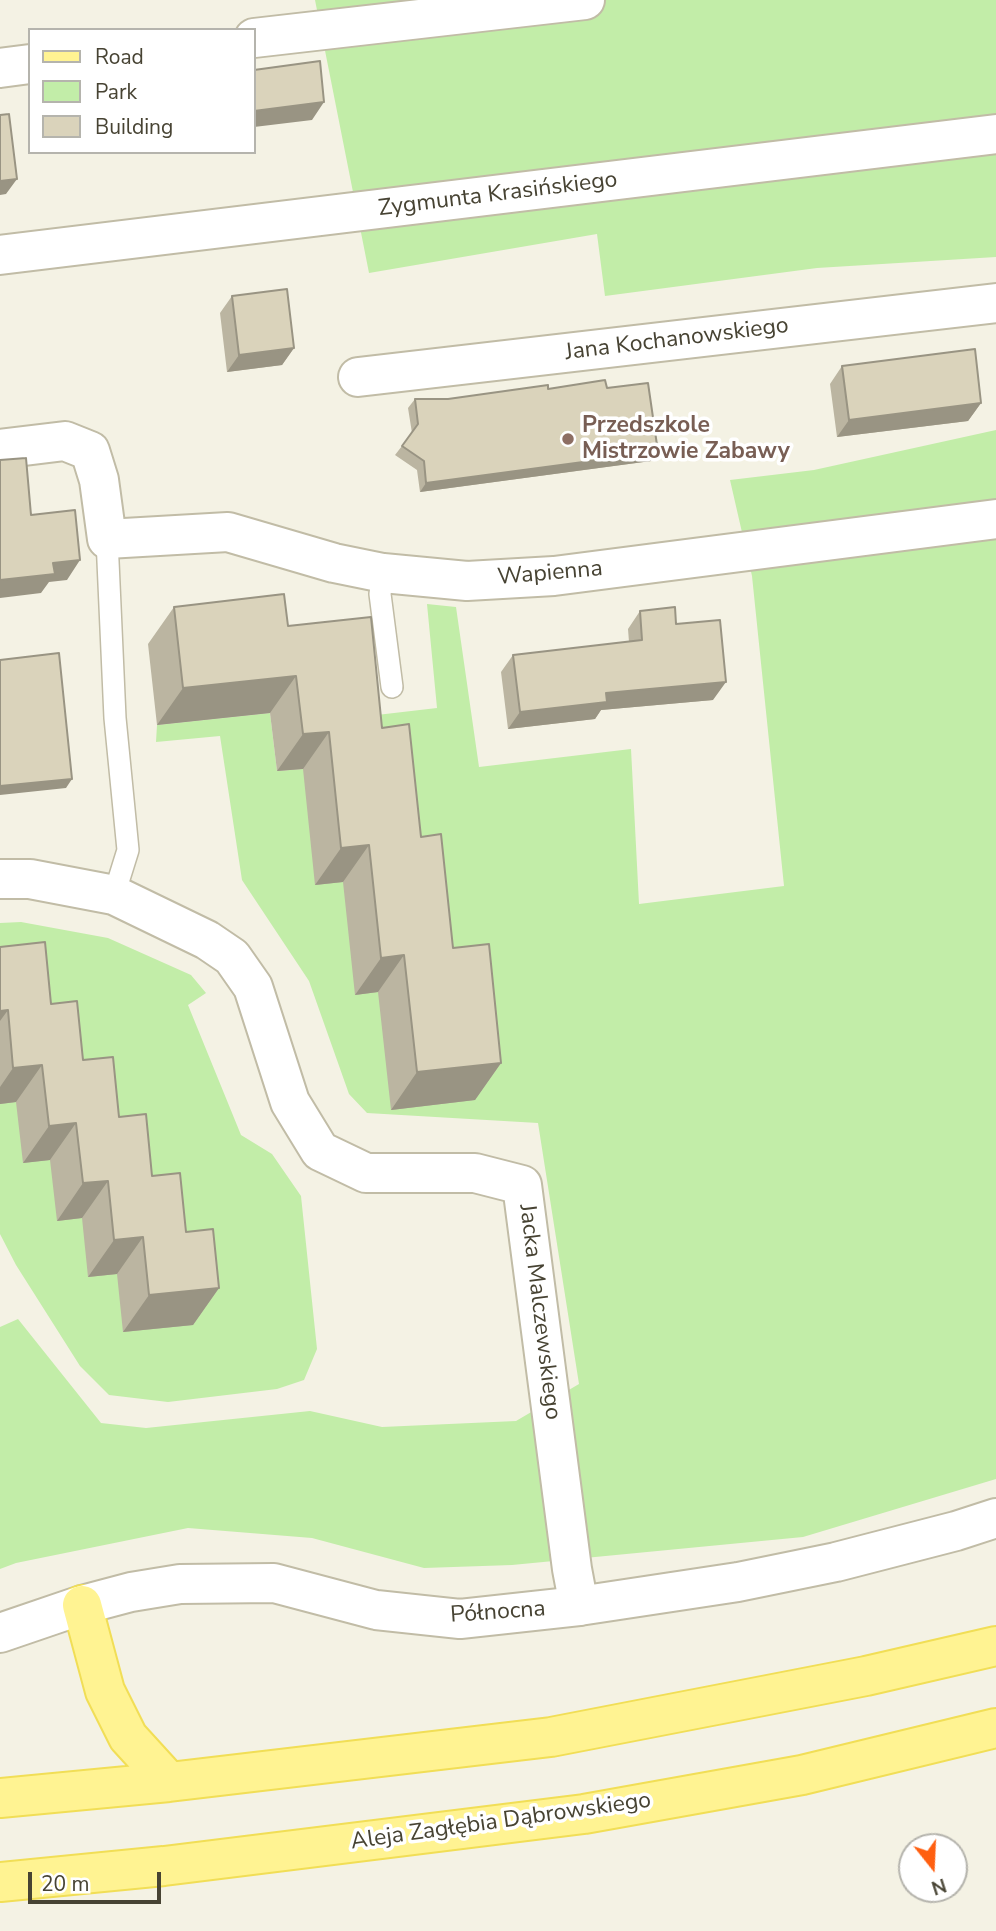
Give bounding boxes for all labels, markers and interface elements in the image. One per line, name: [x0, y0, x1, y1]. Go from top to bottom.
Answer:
legend: [28, 28, 256, 154]
text: Road: [95, 43, 144, 71]
text: Park: [95, 78, 137, 106]
text: Building: [95, 113, 173, 141]
street label: Zygmunta Krasińskiego: [377, 167, 619, 223]
street label: Jana Kochanowskiego: [564, 313, 790, 367]
place label: Przedszkole Mistrzowie Zabawy: [582, 412, 790, 466]
marker: Przedszkole Mistrzowie Zabawy: [560, 431, 576, 447]
street label: Wapienna: [496, 556, 604, 592]
street label: Jacka Malczewskiego: [512, 1203, 566, 1421]
street label: Północna: [449, 1596, 547, 1630]
street label: Aleja Zagłębia Dąbrowskiego: [349, 1787, 653, 1857]
north arrow: [898, 1833, 968, 1903]
scale bar: [32, 1857, 164, 1901]
text: 20 m: [41, 1870, 90, 1898]
text: N: [928, 1872, 950, 1901]

